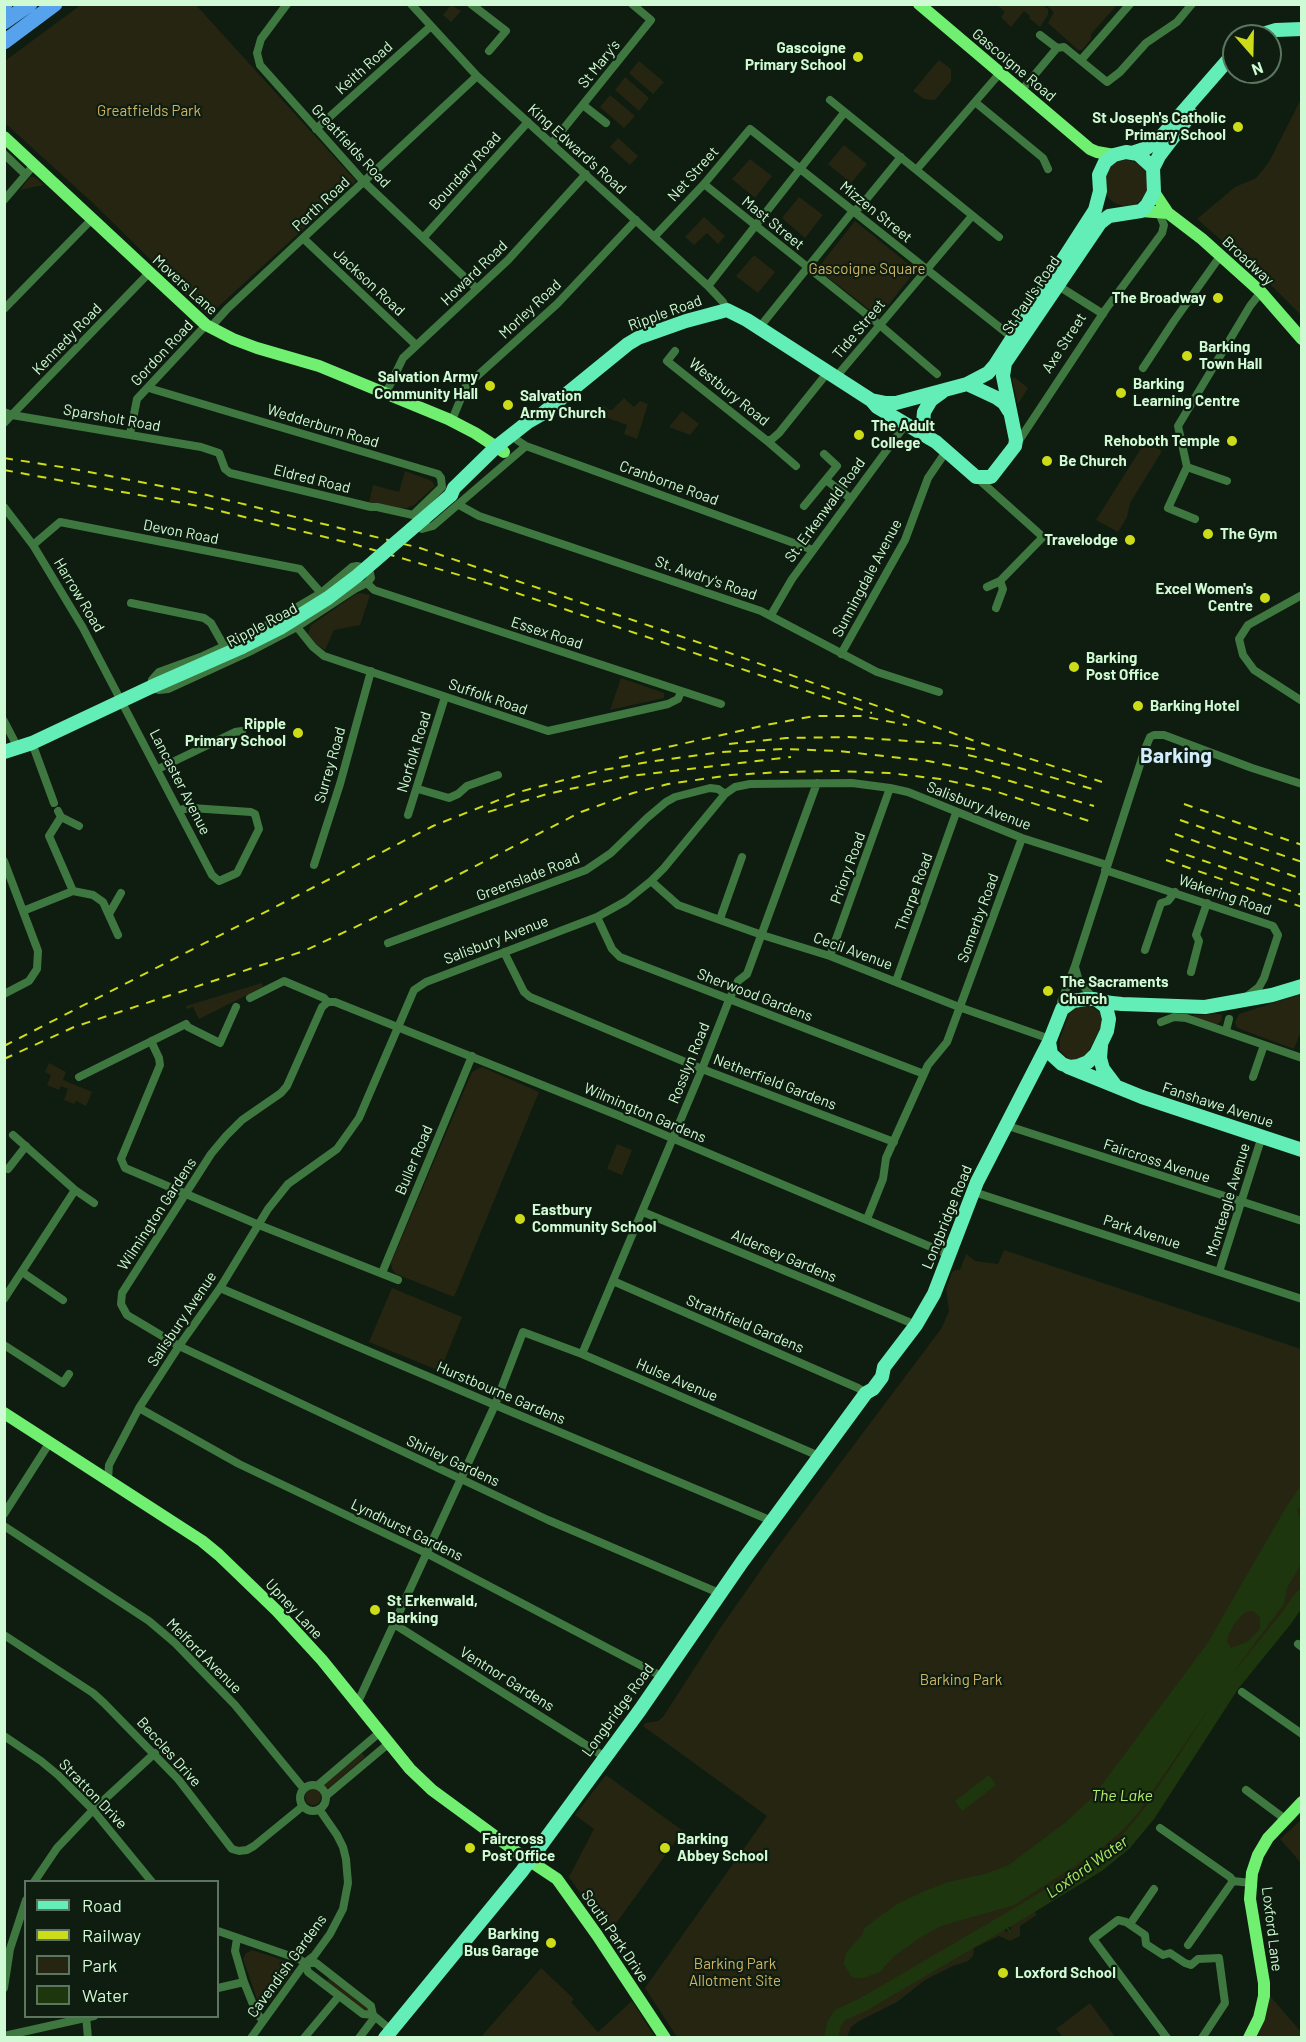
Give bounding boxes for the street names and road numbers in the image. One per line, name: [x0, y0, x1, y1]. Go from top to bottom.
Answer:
street label: Gascoigne Road: [968, 25, 1060, 105]
street label: St Mary's: [574, 36, 624, 92]
street label: Keith Road: [332, 38, 396, 98]
street label: Greatfields Road: [308, 100, 394, 192]
street label: King Edward's Road: [524, 100, 630, 198]
street label: Boundary Road: [425, 128, 505, 214]
street label: Net Street: [664, 143, 722, 205]
street label: Perth Road: [289, 173, 353, 235]
street label: Mizzen Street: [836, 177, 916, 247]
street label: Mast Street: [738, 192, 808, 254]
street label: Broadway: [1218, 233, 1278, 289]
street label: Howard Road: [437, 237, 511, 309]
street label: Jackson Road: [330, 244, 408, 320]
street label: Movers Lane: [149, 251, 221, 319]
street label: St Paul's Road: [998, 253, 1064, 337]
street label: Morley Road: [495, 276, 565, 342]
street label: Ripple Road: [626, 291, 704, 335]
street label: Tide Street: [829, 296, 889, 362]
street label: Kennedy Road: [28, 300, 106, 378]
street label: Axe Street: [1038, 310, 1090, 376]
street label: Gordon Road: [127, 316, 197, 390]
street label: Westbury Road: [685, 354, 773, 430]
street label: Wedderburn Road: [265, 400, 381, 452]
street label: Sparsholt Road: [62, 401, 162, 435]
street label: St. Erkenwald Road: [781, 454, 869, 566]
street label: Cranborne Road: [617, 457, 721, 509]
street label: Eldred Road: [272, 461, 352, 497]
street label: Devon Road: [142, 516, 220, 548]
street label: Sunningdale Avenue: [828, 516, 906, 640]
street label: St. Awdry's Road: [653, 552, 759, 604]
street label: Harrow Road: [50, 555, 108, 635]
street label: Ripple Road: [224, 599, 300, 651]
street label: Essex Road: [509, 613, 585, 653]
street label: Suffolk Road: [446, 675, 530, 719]
street label: Norfolk Road: [393, 709, 435, 795]
street label: Surrey Road: [311, 725, 349, 805]
street label: Lancaster Avenue: [146, 726, 214, 838]
street label: Salisbury Avenue: [924, 778, 1034, 834]
street label: Priory Road: [827, 830, 869, 906]
street label: Greenslade Road: [474, 849, 582, 905]
street label: Thorpe Road: [891, 850, 937, 934]
street label: Somerby Road: [953, 871, 1003, 965]
street label: Wakering Road: [1176, 871, 1274, 919]
street label: Salisbury Avenue: [441, 912, 551, 968]
street label: Cecil Avenue: [811, 928, 895, 974]
street label: Sherwood Gardens: [695, 965, 815, 1025]
street label: Rosslyn Road: [665, 1020, 713, 1106]
street label: Netherfield Gardens: [711, 1050, 839, 1114]
street label: Wilmington Gardens: [581, 1079, 709, 1147]
street label: Fanshawe Avenue: [1160, 1079, 1276, 1131]
street label: Buller Road: [391, 1123, 437, 1197]
street label: Faircross Avenue: [1101, 1135, 1213, 1187]
street label: Monteagle Avenue: [1202, 1141, 1254, 1259]
street label: Wilmington Gardens: [114, 1154, 200, 1274]
street label: Longbridge Road: [918, 1162, 976, 1272]
street label: Park Avenue: [1101, 1211, 1183, 1253]
street label: Aldersey Gardens: [729, 1226, 839, 1286]
street label: Salisbury Avenue: [144, 1268, 220, 1370]
street label: Strathfield Gardens: [683, 1291, 807, 1357]
street label: Hulse Avenue: [633, 1355, 721, 1405]
street label: Hurstbourne Gardens: [434, 1358, 568, 1428]
street label: Shirley Gardens: [403, 1432, 503, 1490]
street label: Lyndhurst Gardens: [348, 1495, 466, 1565]
street label: Upney Lane: [262, 1575, 326, 1643]
street label: Melford Avenue: [163, 1615, 245, 1697]
street label: Ventnor Gardens: [456, 1643, 558, 1715]
street label: Longbridge Road: [578, 1660, 658, 1760]
street label: Beccles Drive: [133, 1713, 205, 1791]
street label: Stratton Drive: [55, 1755, 131, 1833]
street label: South Park Drive: [578, 1886, 652, 1986]
street label: Loxford Lane: [1258, 1886, 1286, 1972]
street label: Cavendish Gardens: [243, 1911, 331, 2021]

